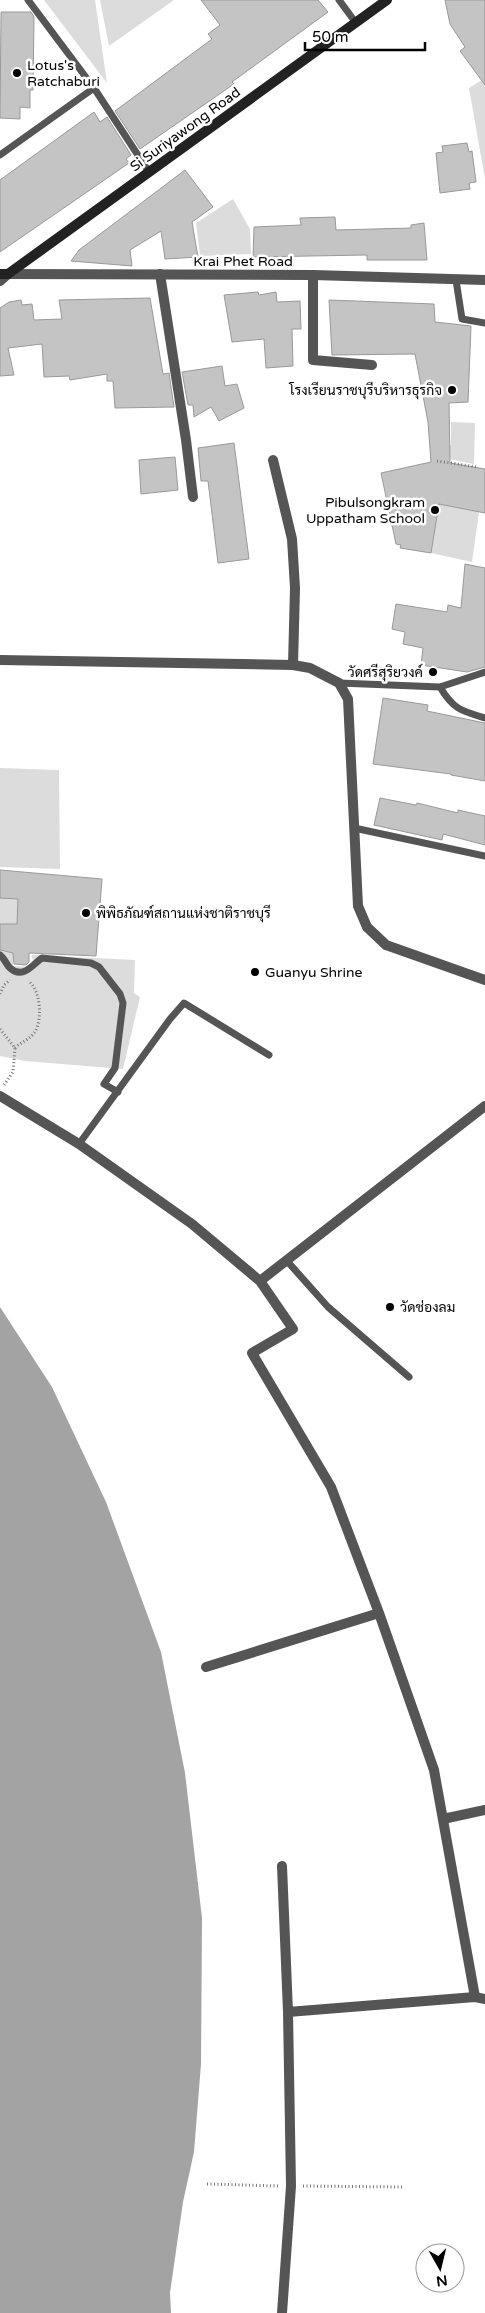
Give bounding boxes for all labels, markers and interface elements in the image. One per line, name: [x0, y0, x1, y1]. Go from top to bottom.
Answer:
scale bar: [305, 20, 425, 52]
text: 50 m: [312, 28, 349, 46]
place label: Lotus's Ratchaburi: [27, 57, 100, 90]
marker: Lotus's Ratchaburi: [11, 67, 23, 79]
street label: Si Suriyawong Road: [127, 84, 244, 175]
street label: Krai Phet Road: [193, 253, 293, 270]
place label: โรงเรียนราชบุรีบริหารธุรกิจ: [288, 381, 442, 400]
marker: โรงเรียนราชบุรีบริหารธุรกิจ: [446, 384, 458, 396]
place label: Pibulsongkram Uppatham School: [306, 494, 425, 527]
marker: Pibulsongkram Uppatham School: [429, 504, 441, 516]
place label: วัดศรีสุริยวงค์: [347, 663, 423, 682]
marker: วัดศรีสุริยวงค์: [427, 666, 439, 678]
place label: พิพิธภัณฑ์สถานแห่งชาติราชบุรี: [96, 904, 271, 923]
marker: พิพิธภัณฑ์สถานแห่งชาติราชบุรี: [80, 907, 92, 919]
place label: Guanyu Shrine: [265, 964, 362, 981]
marker: Guanyu Shrine: [249, 966, 261, 978]
place label: วัดช่องลม: [400, 1299, 455, 1316]
marker: วัดช่องลม: [384, 1301, 396, 1313]
north arrow: [415, 2243, 465, 2293]
text: N: [435, 2271, 448, 2290]

